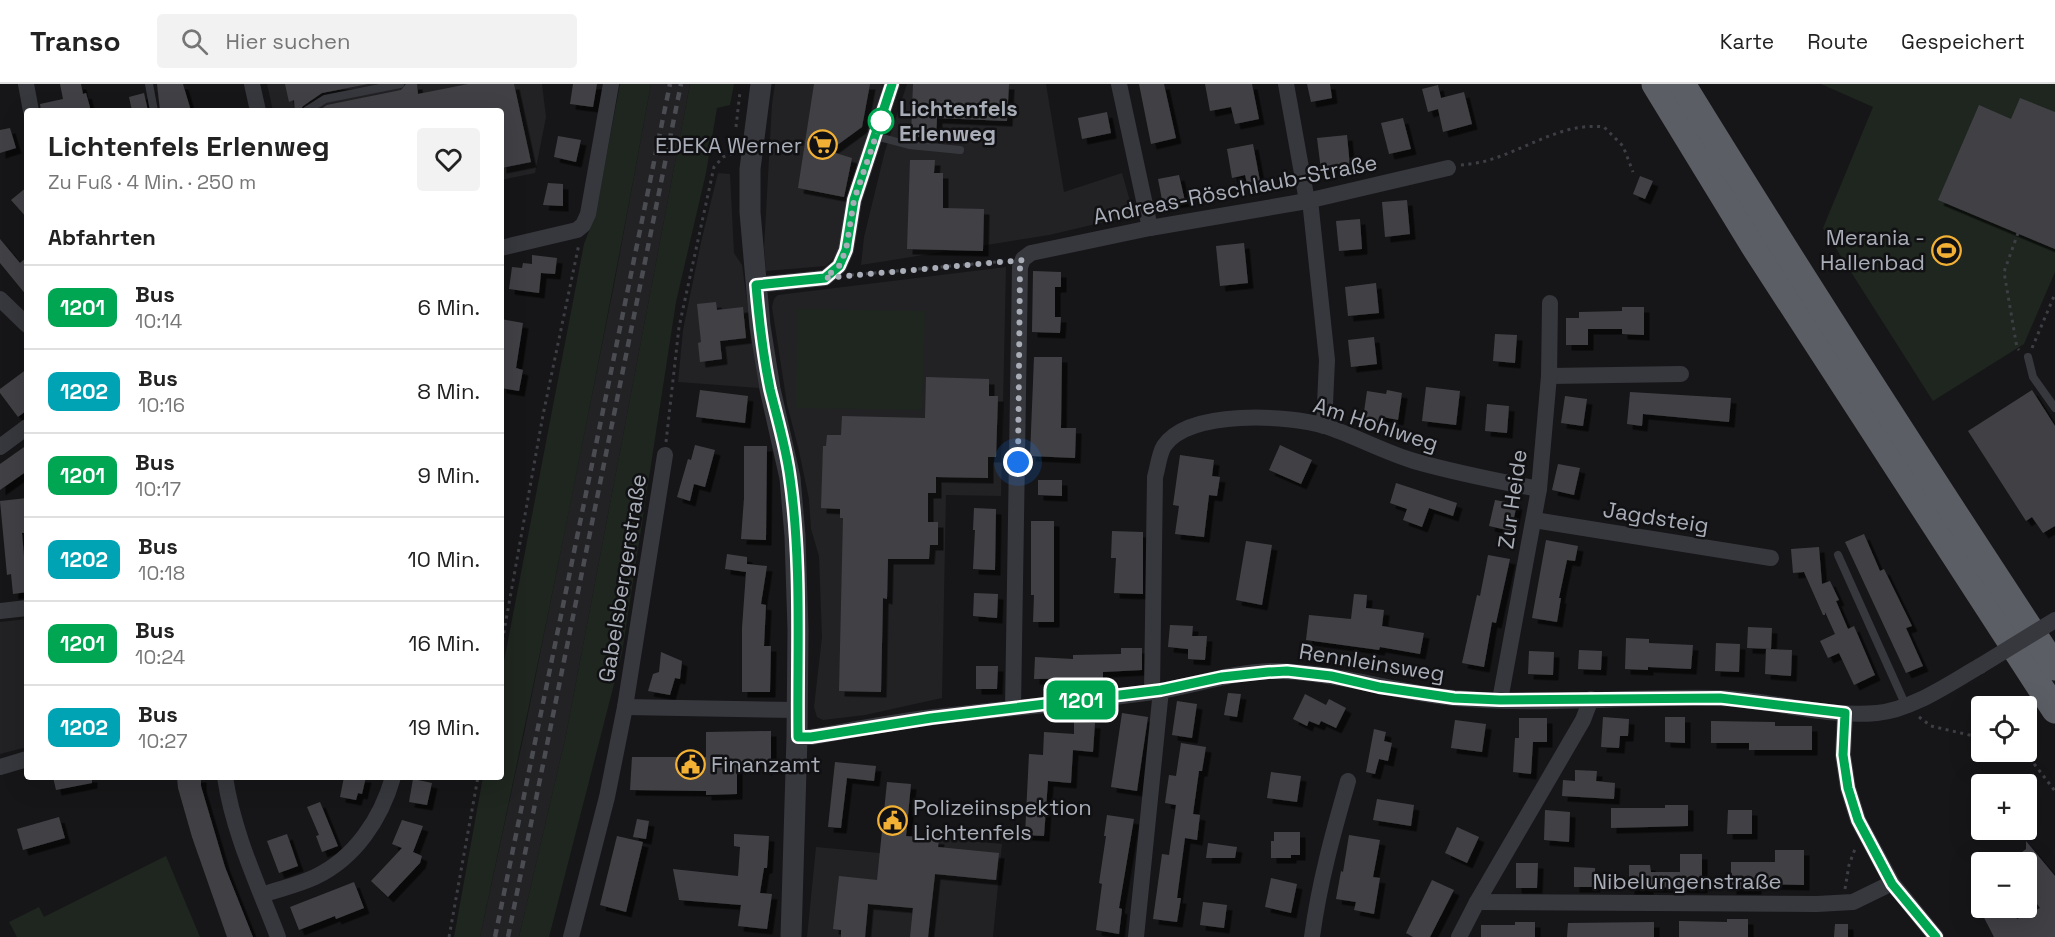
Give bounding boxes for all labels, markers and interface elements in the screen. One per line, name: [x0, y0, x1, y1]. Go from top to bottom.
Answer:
search box: [157, 14, 577, 68]
text: Transo: [30, 23, 121, 59]
icon: search: [178, 25, 211, 58]
text: Hier suchen: [226, 27, 351, 55]
text: Karte: [1720, 28, 1774, 55]
text: Route: [1807, 28, 1868, 55]
text: Gespeichert: [1901, 28, 2025, 55]
place label: Lichtenfels Erlenweg: [899, 94, 1018, 147]
marker: Lichtenfels Erlenweg: [868, 108, 894, 134]
text: Lichtenfels Erlenweg: [48, 128, 330, 164]
button: heart: [417, 128, 480, 191]
supermarket icon: EDEKA Werner: [807, 129, 839, 161]
place label: EDEKA Werner: [655, 131, 802, 159]
street label: Andreas-Röschlaub-Straße: [1091, 148, 1379, 230]
text: Zu Fuß · 4 Min. · 250 m: [48, 169, 256, 195]
text: Abfahrten: [48, 223, 156, 251]
place label: Merania - Hallenbad: [1820, 223, 1925, 276]
sports icon: Merania - Hallenbad: [1930, 234, 1962, 266]
text: Bus: [135, 280, 175, 308]
text: 6 Min.: [417, 293, 480, 321]
text: 1201: [60, 294, 105, 321]
text: 10:14: [135, 308, 182, 334]
text: Bus: [138, 364, 178, 392]
text: 8 Min.: [417, 377, 480, 405]
text: 1202: [60, 378, 108, 405]
street label: Am Hohlweg: [1310, 391, 1442, 457]
text: 10:16: [138, 392, 185, 418]
your location: [1003, 447, 1033, 477]
text: Bus: [135, 448, 175, 476]
street label: Zur Heide: [1491, 448, 1533, 550]
text: 9 Min.: [417, 461, 480, 489]
text: 1201: [60, 462, 105, 489]
street label: Gabelsbergerstraße: [592, 472, 652, 684]
text: 10:17: [135, 476, 181, 502]
street label: Jagdsteig: [1601, 495, 1711, 539]
text: Bus: [138, 532, 178, 560]
text: 10 Min.: [408, 545, 480, 573]
text: 1202: [60, 546, 108, 573]
text: 10:18: [138, 560, 185, 586]
text: Bus: [135, 616, 175, 644]
text: 16 Min.: [408, 629, 480, 657]
text: 1201: [60, 630, 105, 657]
street label: Rennleinsweg: [1297, 637, 1447, 687]
text: 10:24: [135, 644, 185, 670]
line badge: 1201: [1039, 680, 1123, 720]
text: 1201: [1058, 687, 1104, 714]
map controls: [1971, 696, 2037, 918]
button: locate: [1971, 696, 2037, 762]
text: Bus: [138, 700, 178, 728]
text: 19 Min.: [408, 713, 480, 741]
text: 1202: [60, 714, 108, 741]
text: 10:27: [138, 728, 188, 754]
public building icon: Finanzamt: [674, 748, 706, 780]
place label: Finanzamt: [711, 750, 821, 778]
button: +: [1971, 774, 2037, 840]
place label: Polizeiinspektion Lichtenfels: [913, 793, 1092, 846]
public building icon: Polizeiinspektion Lichtenfels: [876, 804, 908, 836]
button: −: [1971, 852, 2037, 918]
street label: Nibelungenstraße: [1592, 867, 1782, 895]

